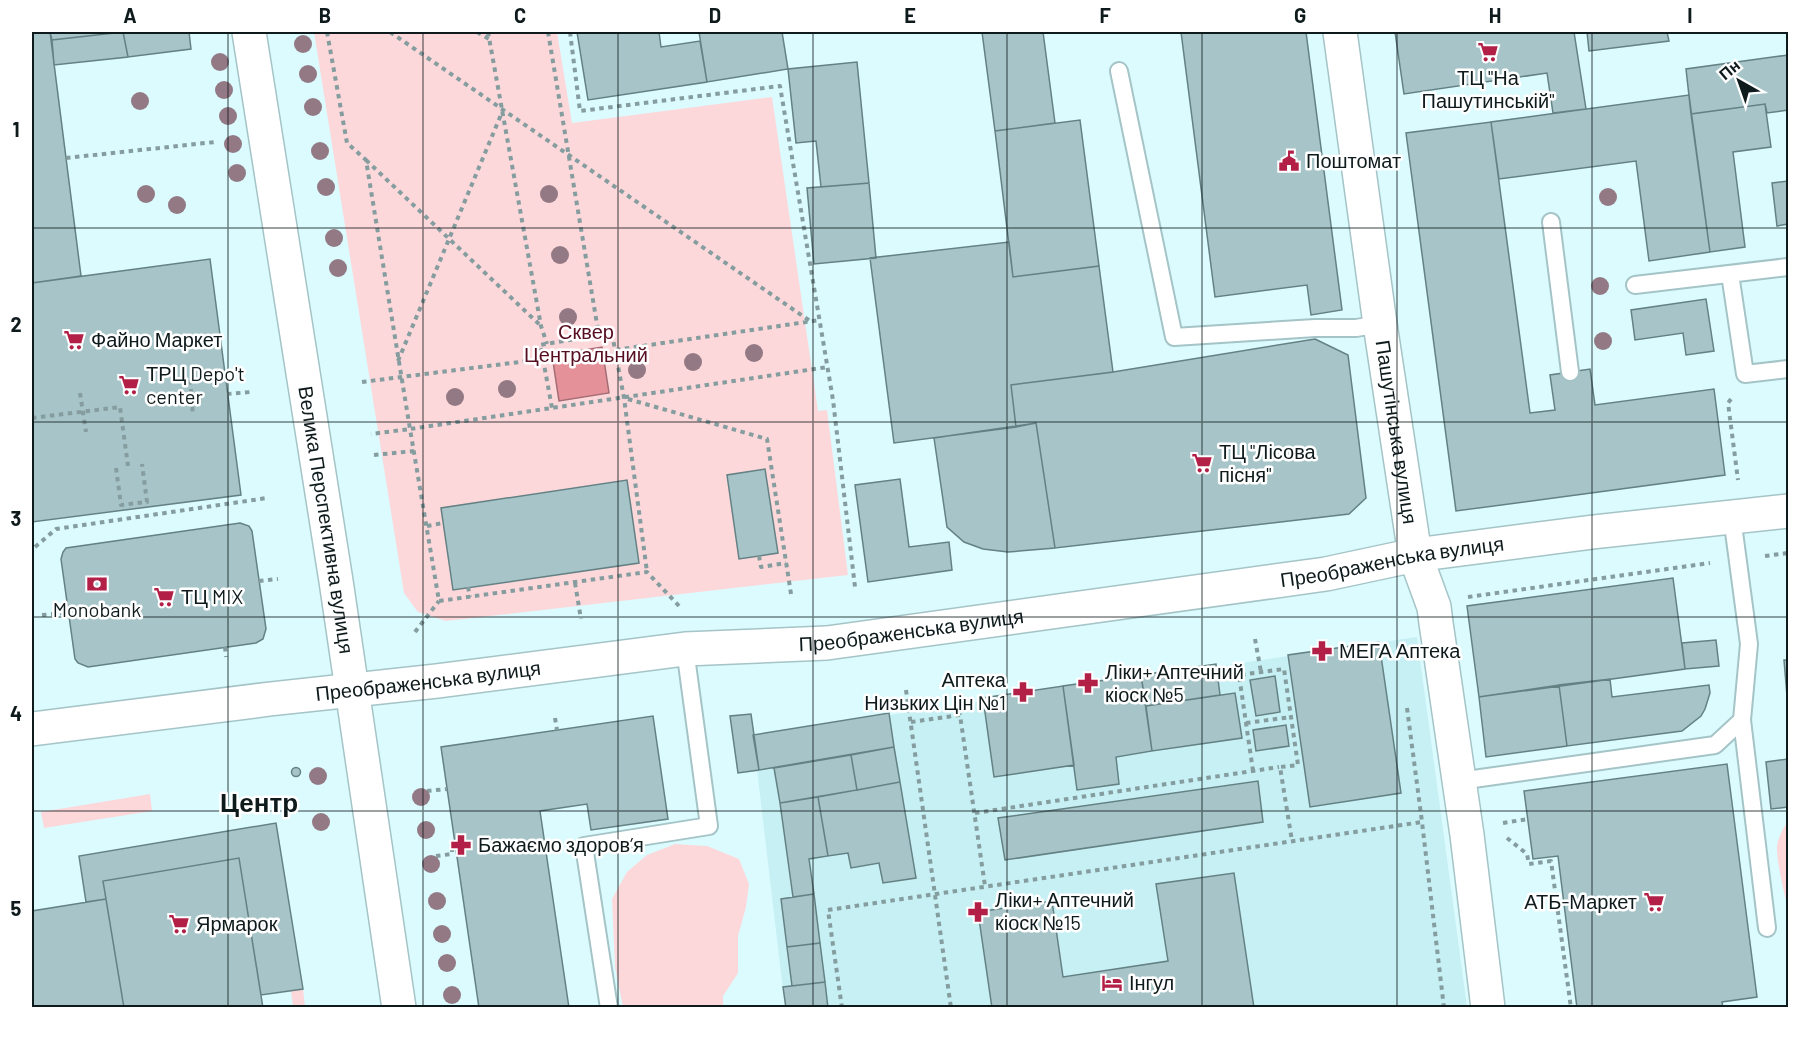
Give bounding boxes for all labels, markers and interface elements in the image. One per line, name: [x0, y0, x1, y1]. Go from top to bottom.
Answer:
text: A: [123, 3, 137, 27]
text: B: [319, 3, 331, 27]
text: C: [514, 3, 526, 27]
text: D: [709, 3, 721, 27]
text: E: [904, 3, 916, 27]
text: F: [1099, 3, 1111, 27]
text: G: [1294, 3, 1306, 27]
text: H: [1489, 3, 1501, 27]
text: I: [1687, 3, 1693, 27]
supermarket icon: ТЦ "На Пашутинській": [1476, 40, 1500, 64]
north arrow: [1709, 51, 1769, 111]
text: Пн: [1715, 55, 1743, 83]
place label: ТЦ "На Пашутинській": [1422, 65, 1554, 112]
text: 1: [12, 117, 20, 141]
place label: Поштомат: [1306, 148, 1401, 172]
public building icon: Поштомат: [1277, 149, 1301, 173]
text: 2: [10, 312, 22, 336]
park label: Сквер Центральний: [524, 319, 648, 366]
place label: Файно Маркет: [91, 327, 222, 351]
supermarket icon: Файно Маркет: [62, 328, 86, 352]
street label: Пашутінська вулиця: [1372, 338, 1423, 526]
place label: ТРЦ Depo't center: [146, 361, 245, 408]
supermarket icon: ТРЦ Depo't center: [117, 373, 141, 397]
street label: Велика Перспективна вулиця: [294, 384, 360, 655]
place label: ТЦ "Лісова пісня": [1219, 439, 1317, 486]
supermarket icon: ТЦ "Лісова пісня": [1190, 451, 1214, 475]
text: 3: [11, 506, 21, 530]
street label: Преображенська вулиця: [1279, 531, 1505, 591]
bank icon: Monobank: [85, 572, 109, 596]
place label: ТЦ MIX: [181, 584, 243, 608]
supermarket icon: ТЦ MIX: [152, 585, 176, 609]
place label: Monobank: [53, 597, 141, 621]
street label: Преображенська вулиця: [798, 603, 1025, 655]
place label: МЕГА Аптека: [1339, 638, 1461, 662]
pharmacy icon: МЕГА Аптека: [1310, 639, 1334, 663]
street label: Преображенська вулиця: [314, 655, 542, 705]
place label: Ліки+ Аптечний кіоск №5: [1105, 659, 1244, 706]
place label: Аптека Низьких Цін №1: [864, 667, 1007, 714]
pharmacy icon: Ліки+ Аптечний кіоск №5: [1076, 671, 1100, 695]
pharmacy icon: Аптека Низьких Цін №1: [1011, 680, 1035, 704]
text: 4: [10, 701, 22, 725]
district label: Центр: [220, 786, 298, 817]
place label: Бажаємо здоровʼя: [478, 832, 644, 856]
pharmacy icon: Бажаємо здоровʼя: [449, 833, 473, 857]
place label: Ліки+ Аптечний кіоск №15: [995, 887, 1134, 934]
place label: АТБ-Маркет: [1524, 889, 1637, 913]
supermarket icon: АТБ-Маркет: [1642, 890, 1666, 914]
text: 5: [11, 896, 22, 920]
pharmacy icon: Ліки+ Аптечний кіоск №15: [966, 900, 990, 924]
place label: Ярмарок: [196, 911, 278, 935]
supermarket icon: Ярмарок: [167, 912, 191, 936]
place label: Інгул: [1129, 970, 1174, 994]
hotel icon: Інгул: [1100, 971, 1124, 995]

